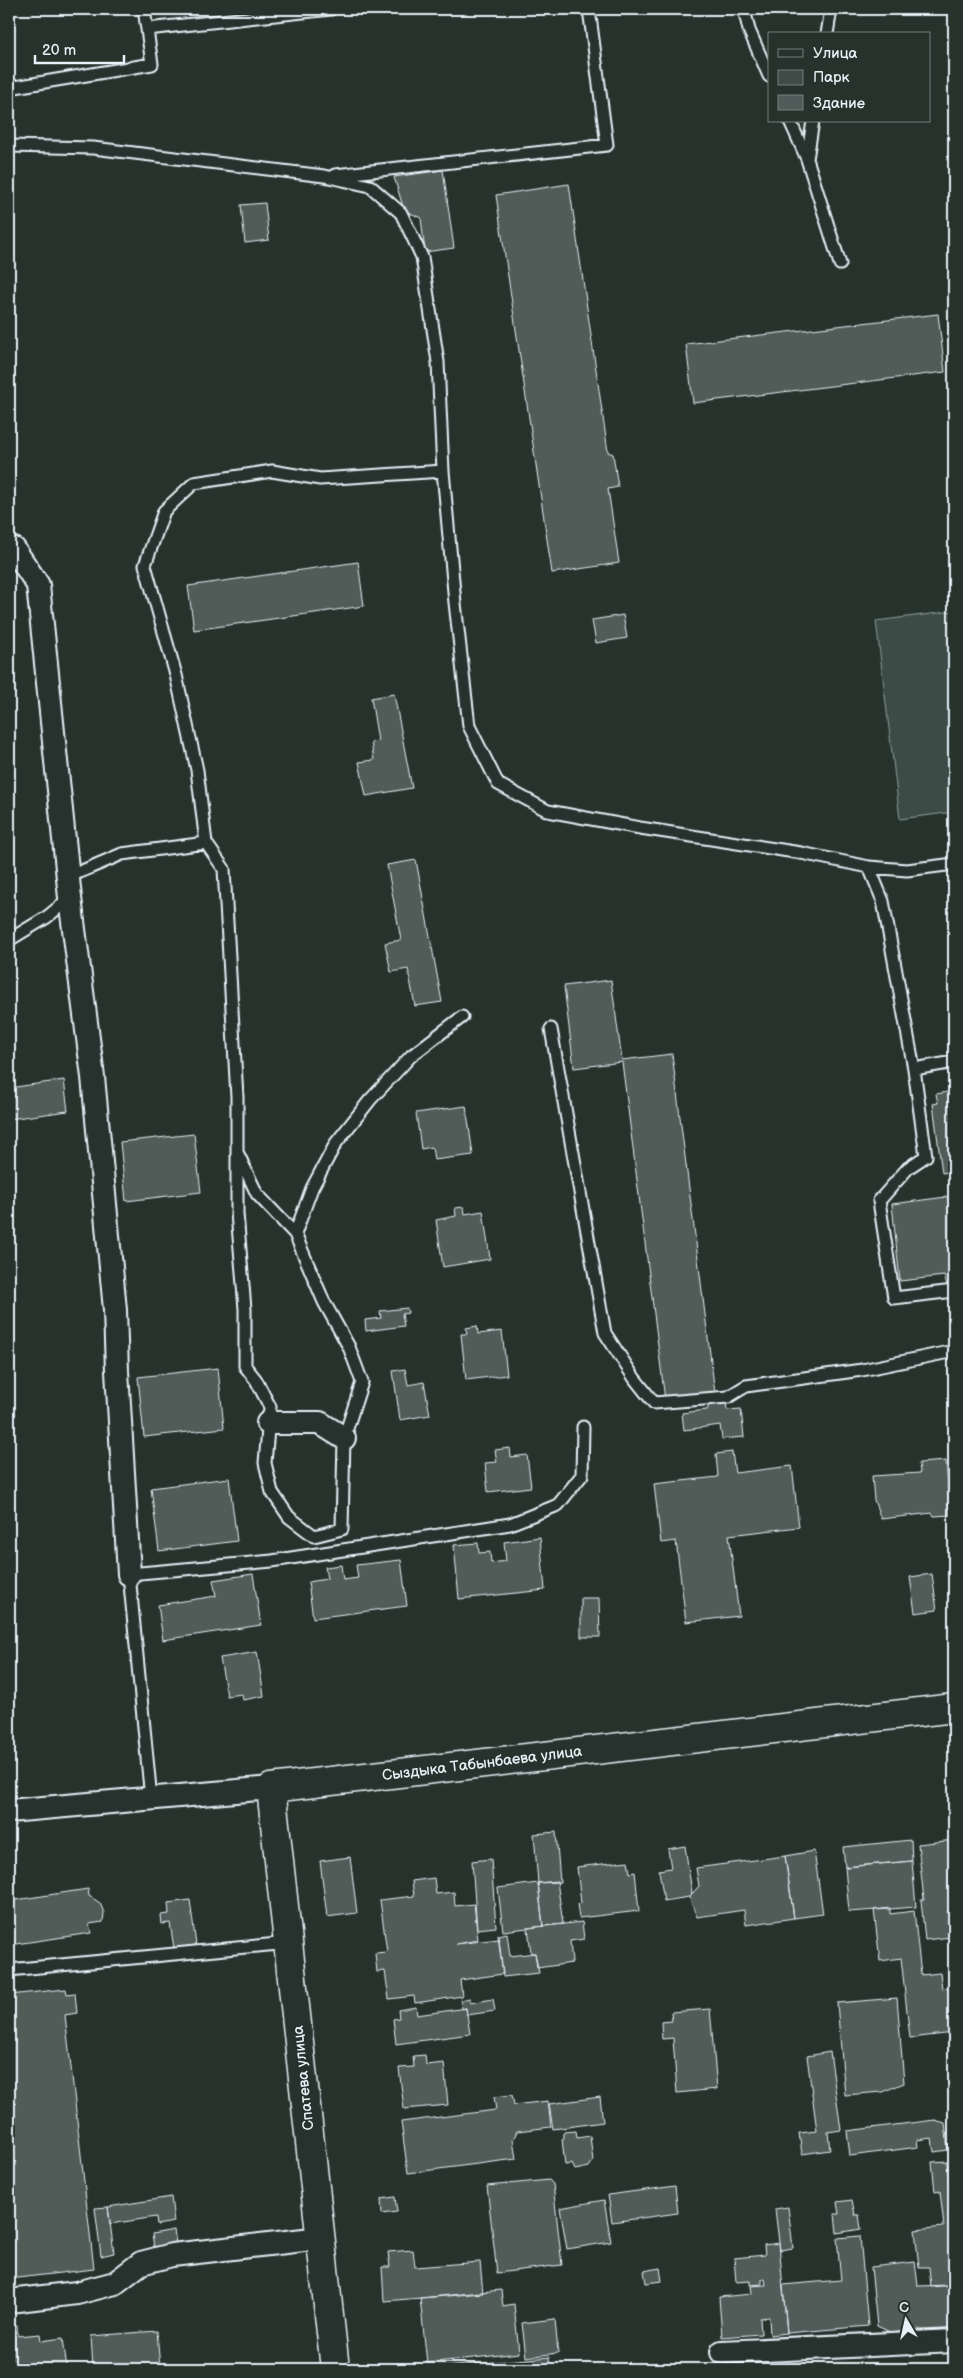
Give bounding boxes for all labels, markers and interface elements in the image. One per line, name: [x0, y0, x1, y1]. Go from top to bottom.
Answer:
scale bar: [35, 32, 124, 64]
legend: [768, 32, 930, 122]
text: 20 m: [42, 41, 76, 60]
text: Улица: [813, 44, 858, 63]
text: Парк: [813, 68, 850, 87]
text: Здание: [813, 94, 865, 113]
street label: Сыздыка Табынбаева улица: [381, 1742, 583, 1785]
street label: Спатева улица: [289, 2024, 318, 2131]
north arrow: [880, 2296, 930, 2346]
text: С: [898, 2298, 910, 2317]

